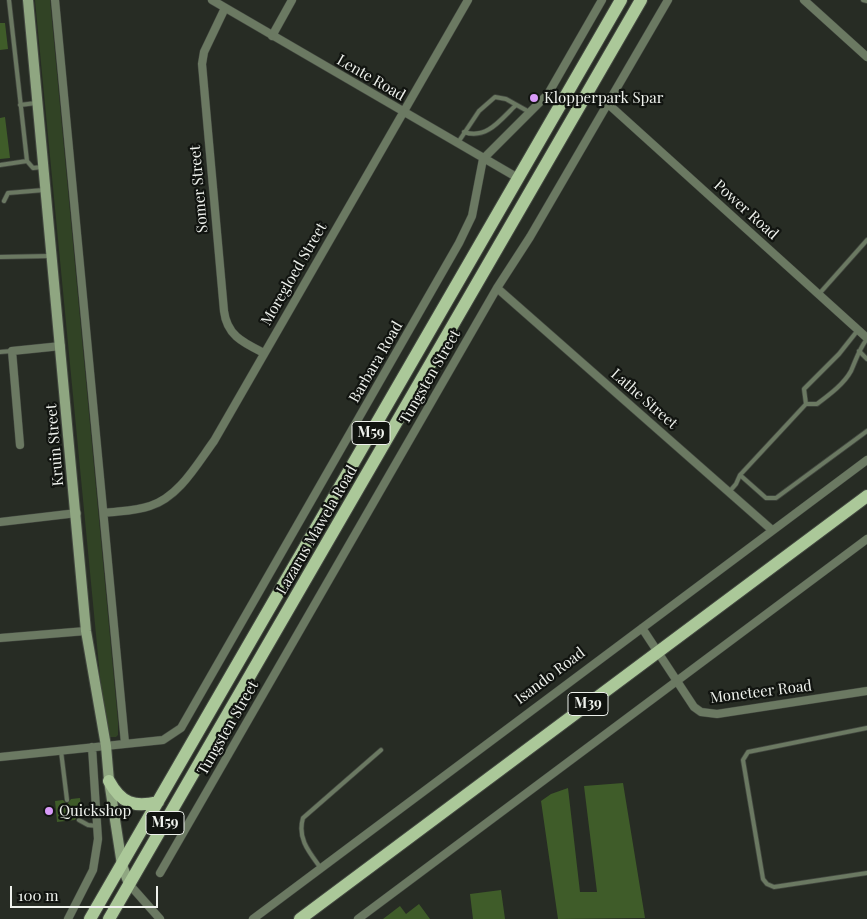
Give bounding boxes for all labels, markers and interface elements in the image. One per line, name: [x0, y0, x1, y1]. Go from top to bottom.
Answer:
street label: Lente Road: [334, 51, 408, 105]
place label: Klopperpark Spar: [544, 89, 663, 107]
marker: Klopperpark Spar: [528, 92, 540, 104]
street label: Somer Street: [186, 144, 212, 234]
street label: Power Road: [710, 176, 782, 244]
street label: Moregloed Street: [257, 219, 331, 329]
street label: Barbara Road: [345, 318, 407, 406]
street label: Tungsten Street: [396, 327, 464, 427]
street label: Lathe Street: [607, 365, 681, 433]
street label: Kruin Street: [42, 403, 68, 487]
road number: M59: [352, 422, 390, 444]
street label: Lazarus Mawela Road: [273, 462, 361, 598]
street label: Isando Road: [511, 644, 589, 708]
street label: Moneteer Road: [709, 677, 813, 707]
street label: Tungsten Street: [194, 678, 262, 778]
road number: M39: [568, 692, 608, 716]
place label: Quickshop: [59, 802, 131, 820]
marker: Quickshop: [43, 805, 55, 817]
road number: M59: [146, 811, 184, 834]
scale bar: [12, 876, 160, 908]
text: 100 m: [18, 885, 59, 905]

